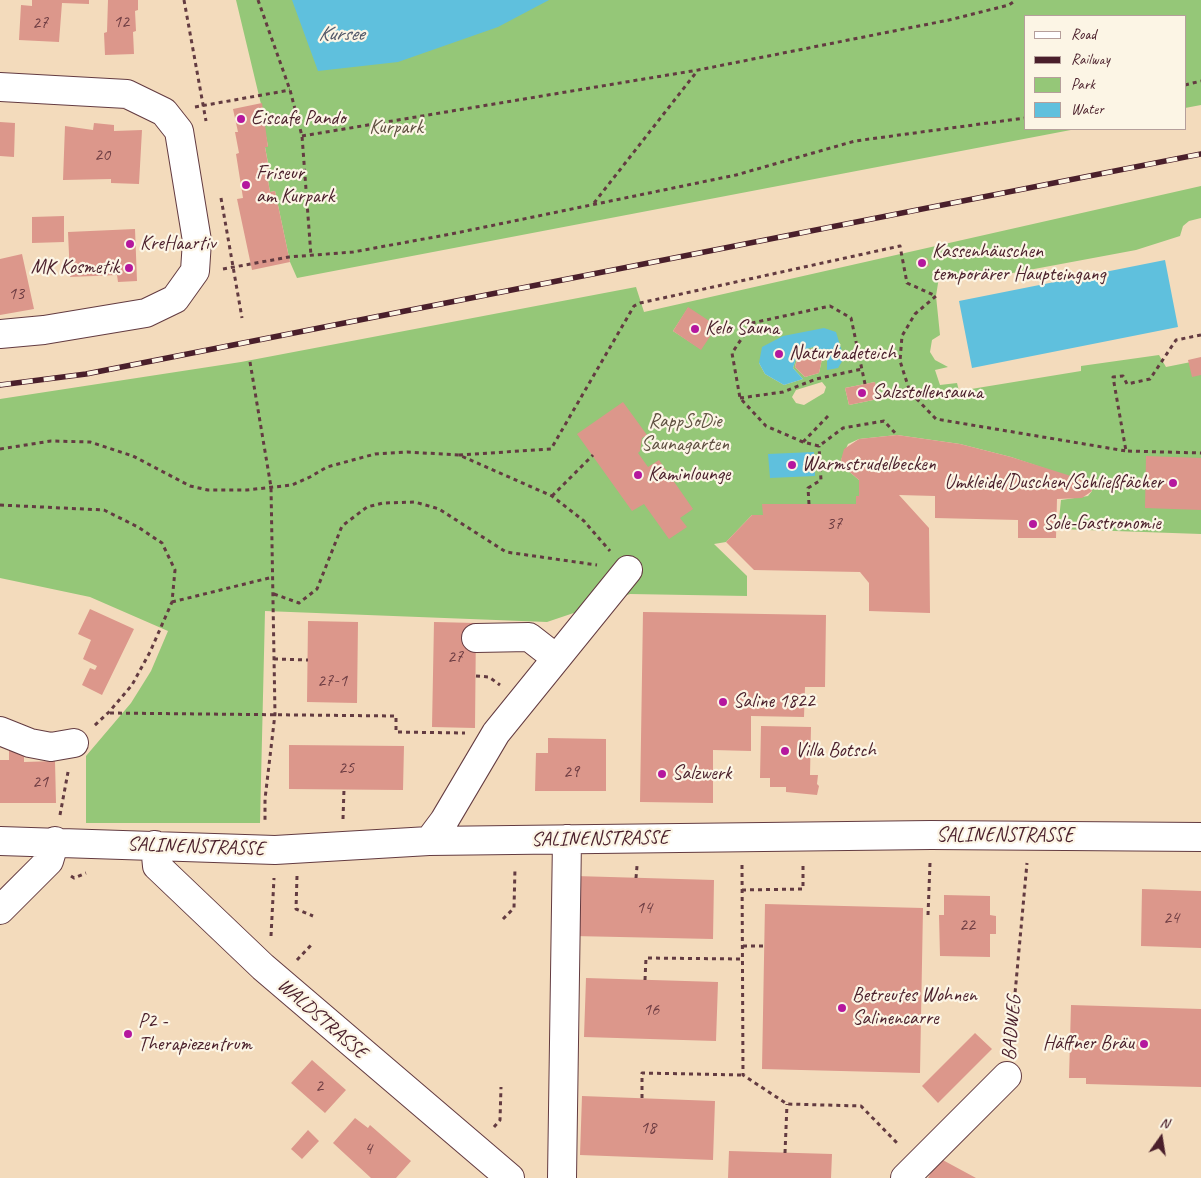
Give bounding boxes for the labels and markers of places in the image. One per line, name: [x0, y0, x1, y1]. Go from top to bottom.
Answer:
place label: Eiscafe Pando: [251, 107, 345, 131]
marker: Eiscafe Pando: [235, 113, 247, 125]
place label: Friseur am Kurpark: [256, 162, 334, 209]
marker: Friseur am Kurpark: [240, 179, 252, 191]
place label: KreHaartiv: [140, 232, 216, 256]
marker: KreHaartiv: [124, 238, 136, 250]
place label: Kassenhäuschen temporärer Haupteingang: [932, 240, 1106, 287]
place label: MK Kosmetik: [31, 256, 119, 280]
marker: Kassenhäuschen temporärer Haupteingang: [916, 257, 928, 269]
marker: MK Kosmetik: [123, 262, 135, 274]
place label: Kelo Sauna: [705, 317, 779, 341]
marker: Kelo Sauna: [689, 323, 701, 335]
place label: Naturbadeteich: [789, 342, 896, 366]
marker: Naturbadeteich: [773, 348, 785, 360]
place label: Salzstollensauna: [872, 381, 983, 405]
marker: Salzstollensauna: [856, 387, 868, 399]
place label: Warmstrudelbecken: [802, 453, 936, 477]
marker: Warmstrudelbecken: [786, 459, 798, 471]
place label: Kaminlounge: [648, 463, 730, 487]
marker: Kaminlounge: [632, 469, 644, 481]
place label: Umkleide/Duschen/Schließfächer: [944, 471, 1163, 495]
marker: Umkleide/Duschen/Schließfächer: [1167, 477, 1179, 489]
place label: Sole-Gastronomie: [1043, 512, 1161, 536]
marker: Sole-Gastronomie: [1027, 518, 1039, 530]
place label: Saline 1822: [733, 690, 815, 714]
marker: Saline 1822: [717, 696, 729, 708]
place label: Villa Botsch: [795, 739, 876, 763]
marker: Villa Botsch: [779, 745, 791, 757]
place label: Salzwerk: [672, 762, 731, 786]
marker: Salzwerk: [656, 768, 668, 780]
place label: Betreutes Wohnen Salinencarre: [852, 984, 977, 1031]
marker: Betreutes Wohnen Salinencarre: [836, 1002, 848, 1014]
place label: P2 - Therapiezentrum: [138, 1010, 252, 1057]
marker: P2 - Therapiezentrum: [122, 1028, 134, 1040]
place label: Häffner Bräu: [1043, 1032, 1134, 1056]
marker: Häffner Bräu: [1138, 1038, 1150, 1050]

